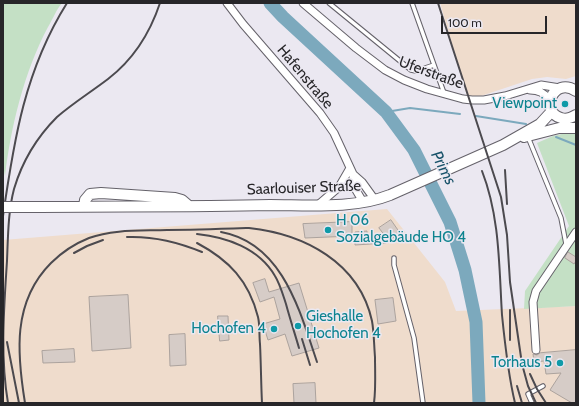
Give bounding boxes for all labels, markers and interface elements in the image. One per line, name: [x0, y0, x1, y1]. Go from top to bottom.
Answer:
scale bar: [443, 8, 549, 34]
text: 100 m: [448, 15, 482, 30]
street label: Hafenstraße: [273, 41, 337, 113]
street label: Uferstraße: [396, 53, 466, 93]
place label: Viewpoint: [492, 95, 557, 113]
marker: Viewpoint: [560, 99, 570, 109]
water label: Prims: [426, 148, 460, 188]
street label: Saarlouiser Straße: [247, 177, 361, 199]
place label: H 06 Sozialgebäude HO 4: [336, 212, 466, 247]
marker: H 06 Sozialgebäude HO 4: [323, 225, 333, 235]
place label: Gieshalle Hochofen 4: [306, 308, 381, 343]
place label: Hochofen 4: [191, 320, 266, 338]
marker: Gieshalle Hochofen 4: [293, 321, 303, 331]
marker: Hochofen 4: [269, 324, 279, 334]
place label: Torhaus 5: [491, 354, 552, 372]
marker: Torhaus 5: [555, 358, 565, 368]

